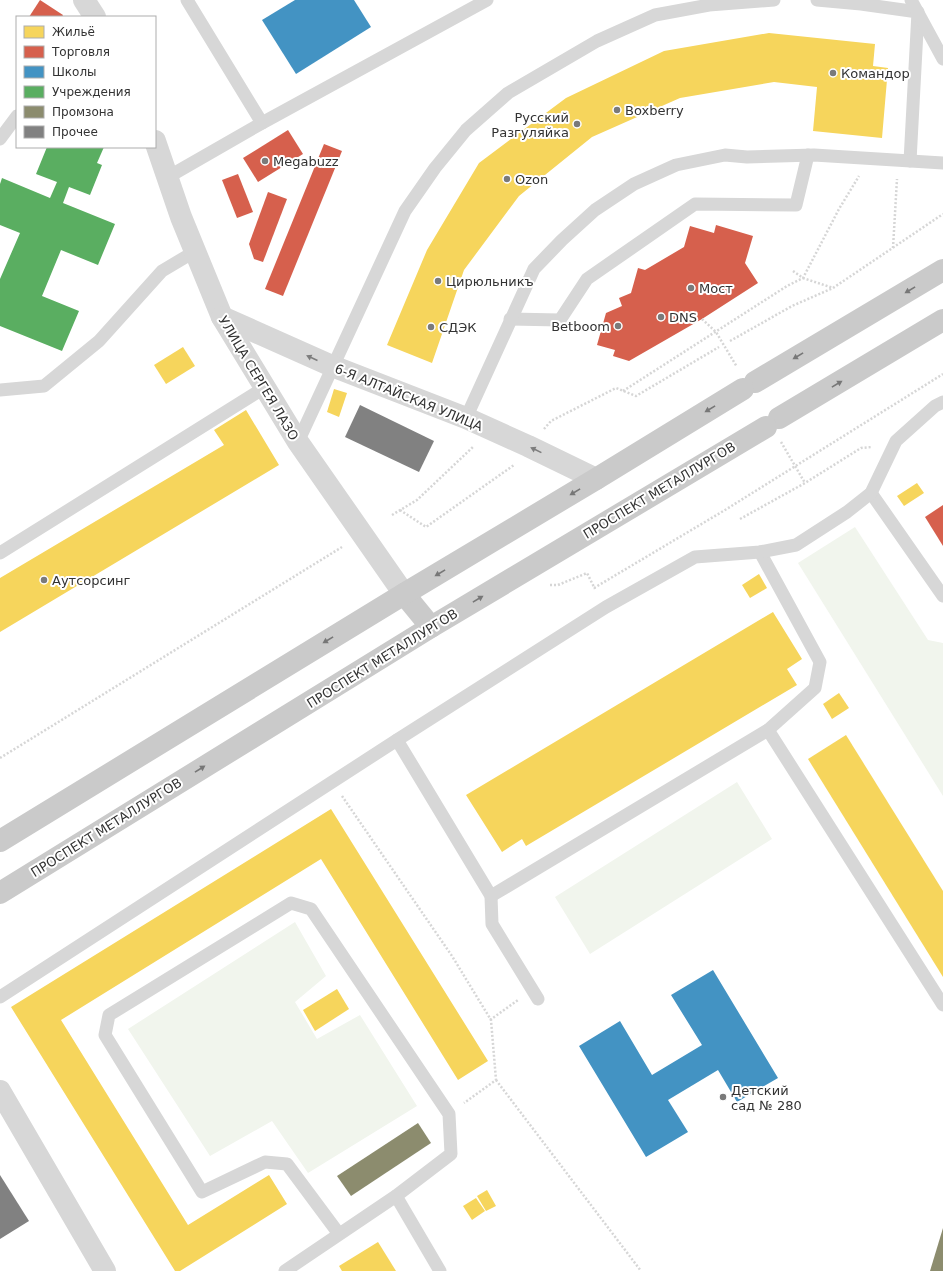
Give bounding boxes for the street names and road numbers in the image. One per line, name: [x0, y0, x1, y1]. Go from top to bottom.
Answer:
street label: УЛИЦА СЕРГЕЯ ЛАЗО: [216, 313, 302, 443]
street label: 6-Я АЛТАЙСКАЯ УЛИЦА: [333, 361, 485, 434]
street label: ПРОСПЕКТ МЕТАЛЛУРГОВ: [580, 439, 738, 542]
street label: ПРОСПЕКТ МЕТАЛЛУРГОВ: [304, 606, 460, 711]
street label: ПРОСПЕКТ МЕТАЛЛУРГОВ: [28, 775, 184, 880]

